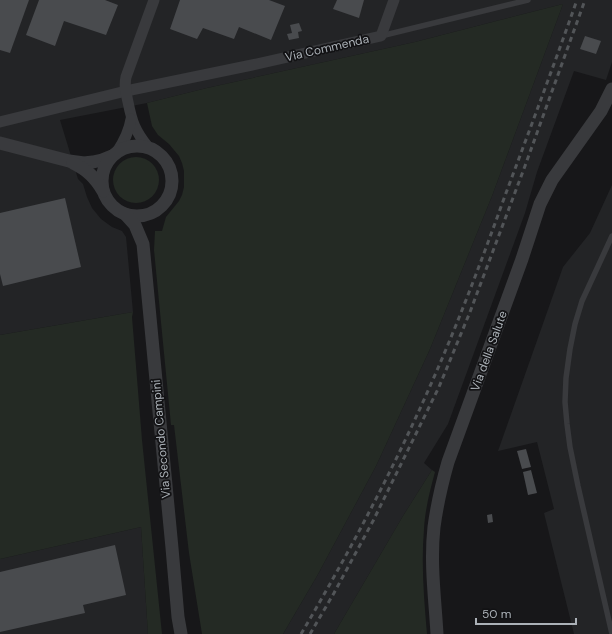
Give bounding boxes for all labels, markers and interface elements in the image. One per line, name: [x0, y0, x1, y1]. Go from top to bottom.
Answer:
street label: Via Commenda: [284, 31, 370, 65]
street label: Via della Salute: [467, 308, 511, 393]
street label: Via Secondo Campini: [148, 379, 174, 499]
scale bar: [476, 600, 576, 626]
text: 50 m: [482, 606, 511, 622]

